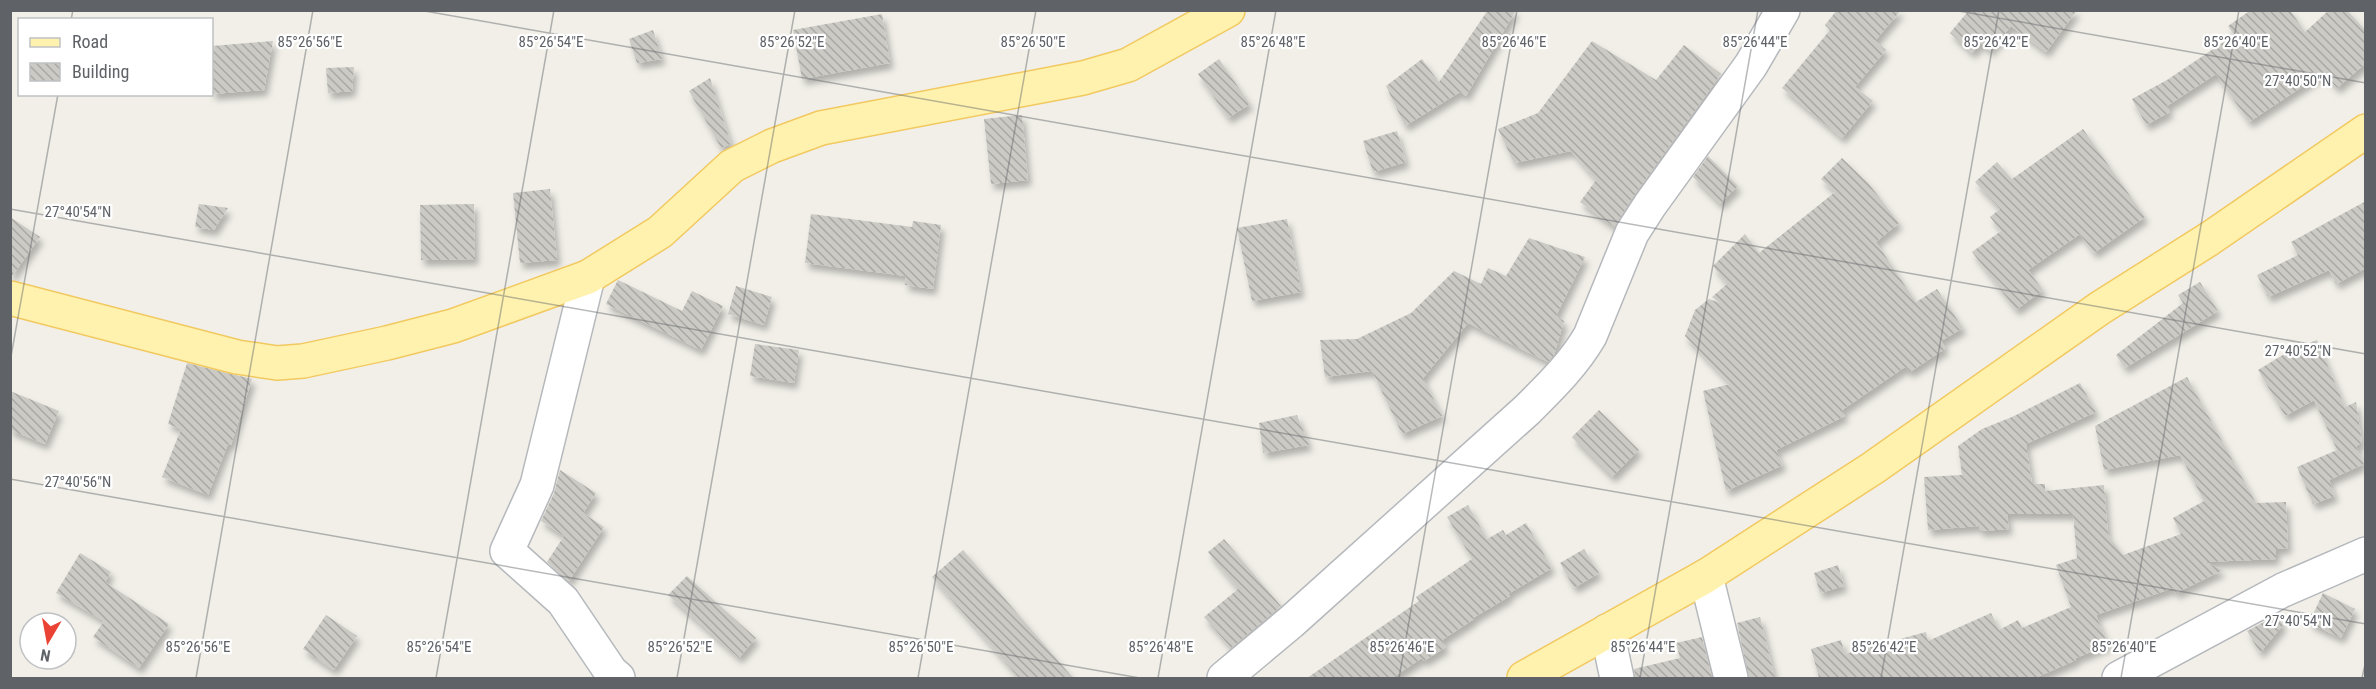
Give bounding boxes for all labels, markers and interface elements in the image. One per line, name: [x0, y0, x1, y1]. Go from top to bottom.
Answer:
legend: [18, 18, 213, 96]
text: Road: [72, 31, 108, 52]
text: 85°26'56"E: [278, 33, 342, 51]
text: 85°26'54"E: [519, 33, 583, 51]
text: 85°26'52"E: [760, 33, 824, 51]
text: 85°26'50"E: [1001, 33, 1065, 51]
text: 85°26'48"E: [1241, 33, 1305, 51]
text: 85°26'46"E: [1482, 33, 1546, 51]
text: 85°26'44"E: [1723, 33, 1787, 51]
text: 85°26'42"E: [1964, 33, 2028, 51]
text: 85°26'40"E: [2204, 33, 2268, 51]
text: Building: [72, 61, 129, 82]
text: 27°40'50"N: [2265, 72, 2331, 90]
text: 27°40'54"N: [45, 203, 111, 221]
text: 27°40'52"N: [2265, 342, 2331, 360]
text: 27°40'56"N: [45, 473, 111, 491]
north arrow: [18, 611, 78, 671]
text: 27°40'54"N: [2265, 612, 2331, 630]
text: 85°26'56"E: [166, 638, 230, 656]
text: 85°26'54"E: [407, 638, 471, 656]
text: 85°26'52"E: [648, 638, 712, 656]
text: 85°26'50"E: [889, 638, 953, 656]
text: 85°26'48"E: [1129, 638, 1193, 656]
text: 85°26'46"E: [1370, 638, 1434, 656]
text: 85°26'44"E: [1611, 638, 1675, 656]
text: 85°26'42"E: [1852, 638, 1916, 656]
text: 85°26'40"E: [2092, 638, 2156, 656]
text: N: [39, 645, 52, 665]

